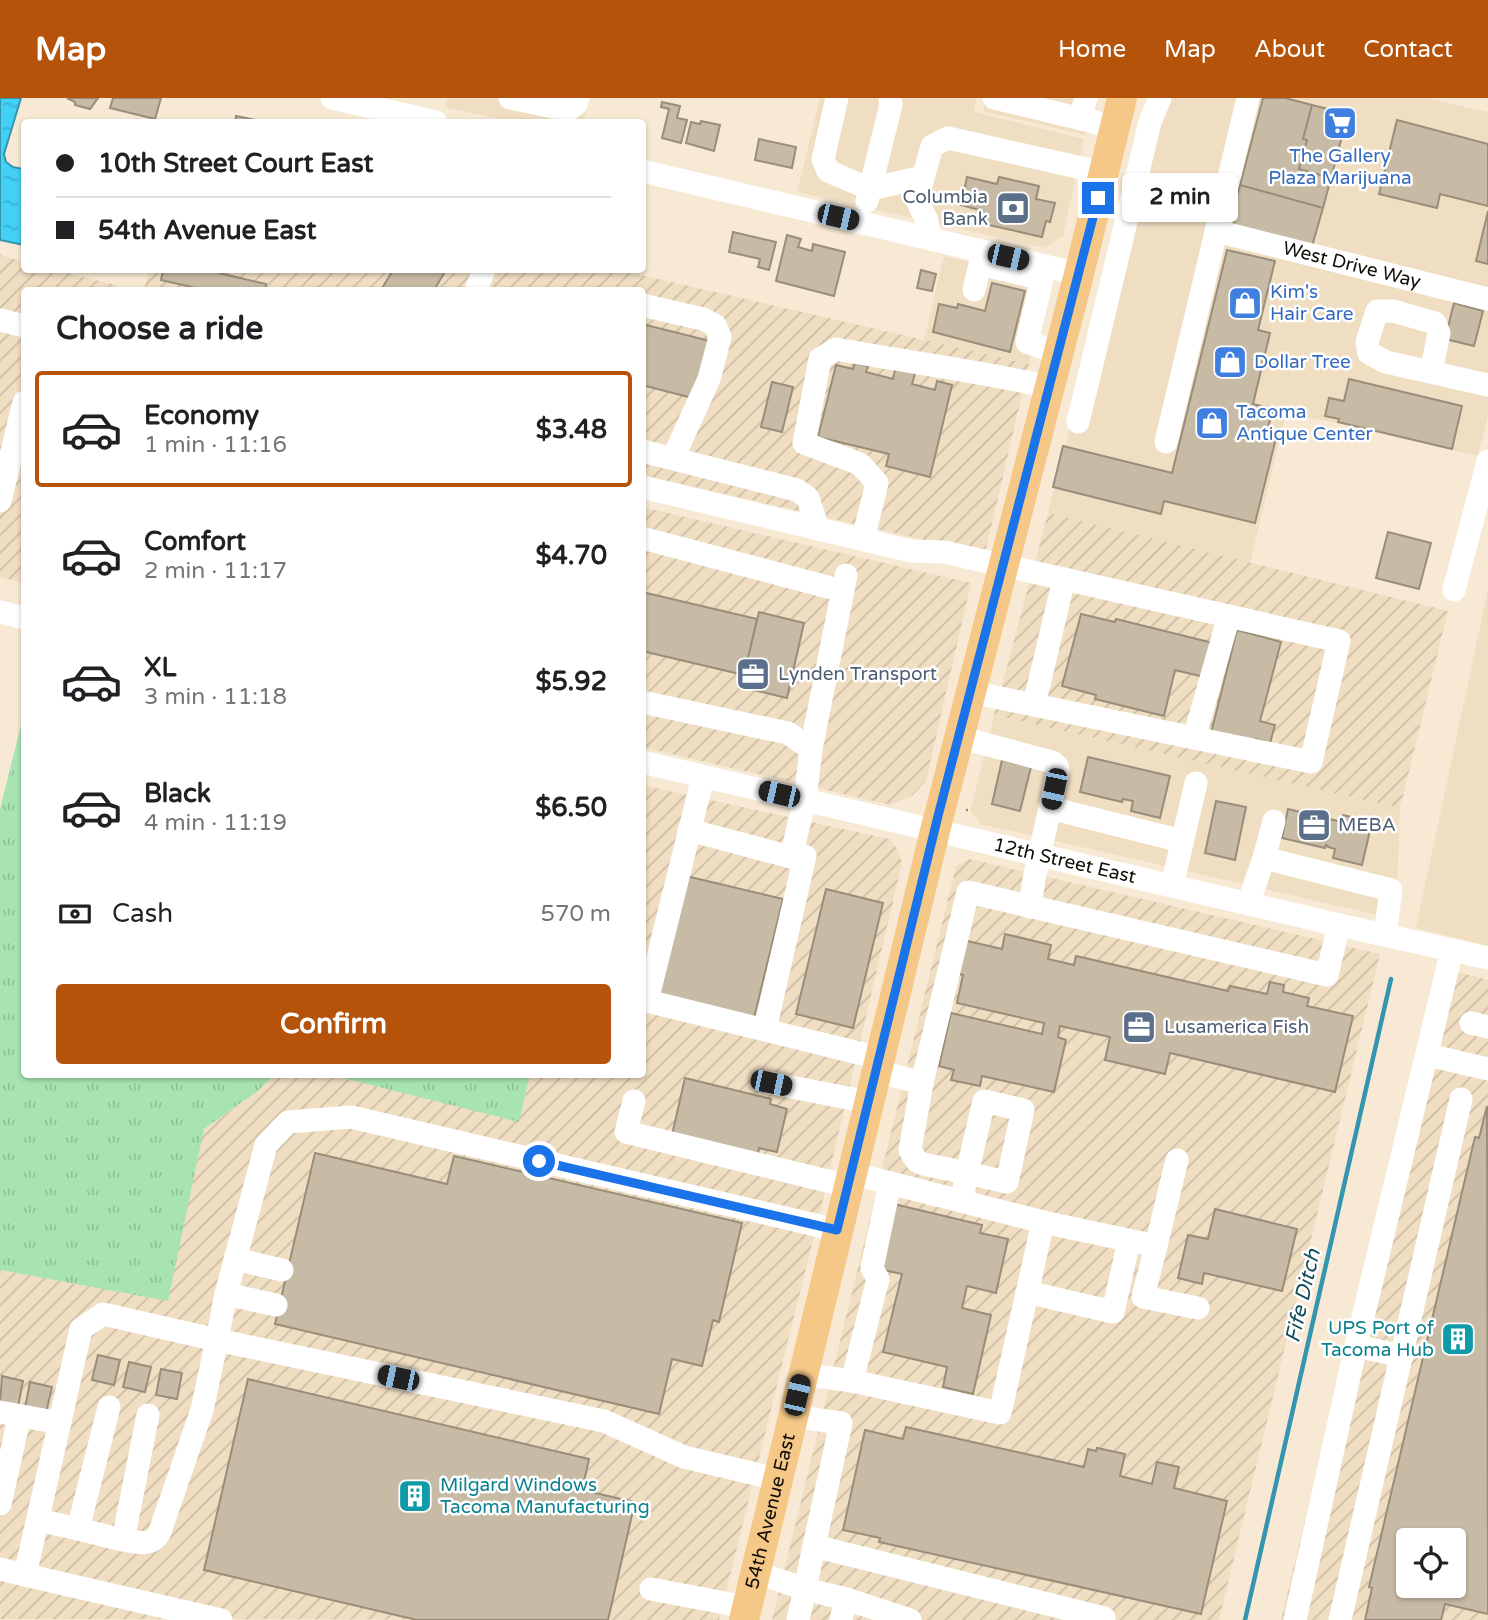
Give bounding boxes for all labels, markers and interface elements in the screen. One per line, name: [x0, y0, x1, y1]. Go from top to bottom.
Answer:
text: Map: [35, 30, 106, 69]
text: Home: [1058, 35, 1126, 64]
text: Map: [1164, 35, 1216, 64]
text: About: [1254, 35, 1325, 64]
text: Contact: [1363, 35, 1453, 64]
supermarket icon: The Gallery Plaza Marijuana: [1321, 104, 1359, 142]
place label: The Gallery Plaza Marijuana: [1268, 145, 1412, 189]
text: 10th Street Court East: [98, 148, 374, 179]
callout: 2 min: [1122, 174, 1238, 222]
route end: [1082, 182, 1114, 214]
text: 2 min: [1149, 183, 1211, 211]
place label: Columbia Bank: [902, 186, 988, 230]
bank icon: Columbia Bank: [994, 189, 1032, 227]
car: [816, 202, 861, 232]
text: 54th Avenue East: [98, 215, 316, 246]
street label: West Drive Way: [1281, 237, 1423, 293]
car: [986, 242, 1031, 272]
place label: Kim's Hair Care: [1270, 281, 1354, 325]
shop icon: Kim's Hair Care: [1226, 284, 1264, 322]
text: Choose a ride: [56, 310, 263, 348]
shop icon: Dollar Tree: [1211, 343, 1249, 381]
place label: Dollar Tree: [1254, 351, 1351, 373]
icon: car: [60, 398, 123, 461]
text: Economy: [144, 400, 259, 431]
place label: Tacoma Antique Center: [1236, 401, 1374, 445]
shop icon: Tacoma Antique Center: [1193, 404, 1231, 442]
text: $3.48: [536, 414, 607, 445]
text: 1 min · 11:16: [144, 431, 287, 459]
icon: car: [60, 524, 123, 587]
text: Comfort: [144, 526, 246, 557]
text: $4.70: [535, 540, 607, 571]
text: 2 min · 11:17: [144, 557, 287, 585]
icon: car: [60, 650, 123, 713]
text: XL: [144, 652, 176, 683]
office icon: Lynden Transport: [734, 655, 772, 693]
place label: Lynden Transport: [778, 663, 937, 685]
text: $5.92: [535, 666, 607, 697]
text: 3 min · 11:18: [144, 683, 287, 711]
car: [1040, 766, 1069, 812]
icon: car: [60, 776, 123, 839]
text: Black: [144, 778, 211, 809]
car: [757, 779, 802, 809]
text: $6.50: [535, 792, 607, 823]
office icon: MEBA: [1295, 806, 1333, 844]
text: 4 min · 11:19: [144, 809, 287, 837]
place label: MEBA: [1338, 814, 1396, 836]
street label: 12th Street East: [991, 833, 1138, 888]
icon: cash: [56, 895, 94, 933]
text: Cash: [112, 898, 173, 929]
text: 570 m: [541, 900, 611, 928]
button: Confirm: [56, 984, 611, 1064]
office icon: Lusamerica Fish: [1120, 1008, 1158, 1046]
place label: Lusamerica Fish: [1164, 1016, 1309, 1038]
car: [749, 1068, 794, 1098]
route start: [523, 1145, 555, 1177]
water label: Fife Ditch: [1280, 1246, 1326, 1345]
place label: UPS Port of Tacoma Hub: [1321, 1317, 1435, 1361]
building icon: UPS Port of Tacoma Hub: [1439, 1320, 1477, 1358]
car: [376, 1363, 421, 1393]
car: [783, 1372, 812, 1418]
street label: 54th Avenue East: [741, 1431, 800, 1591]
place label: Milgard Windows Tacoma Manufacturing: [440, 1474, 650, 1518]
building icon: Milgard Windows Tacoma Manufacturing: [396, 1477, 434, 1515]
map controls: [1396, 1528, 1466, 1598]
button: locate: [1396, 1528, 1466, 1598]

